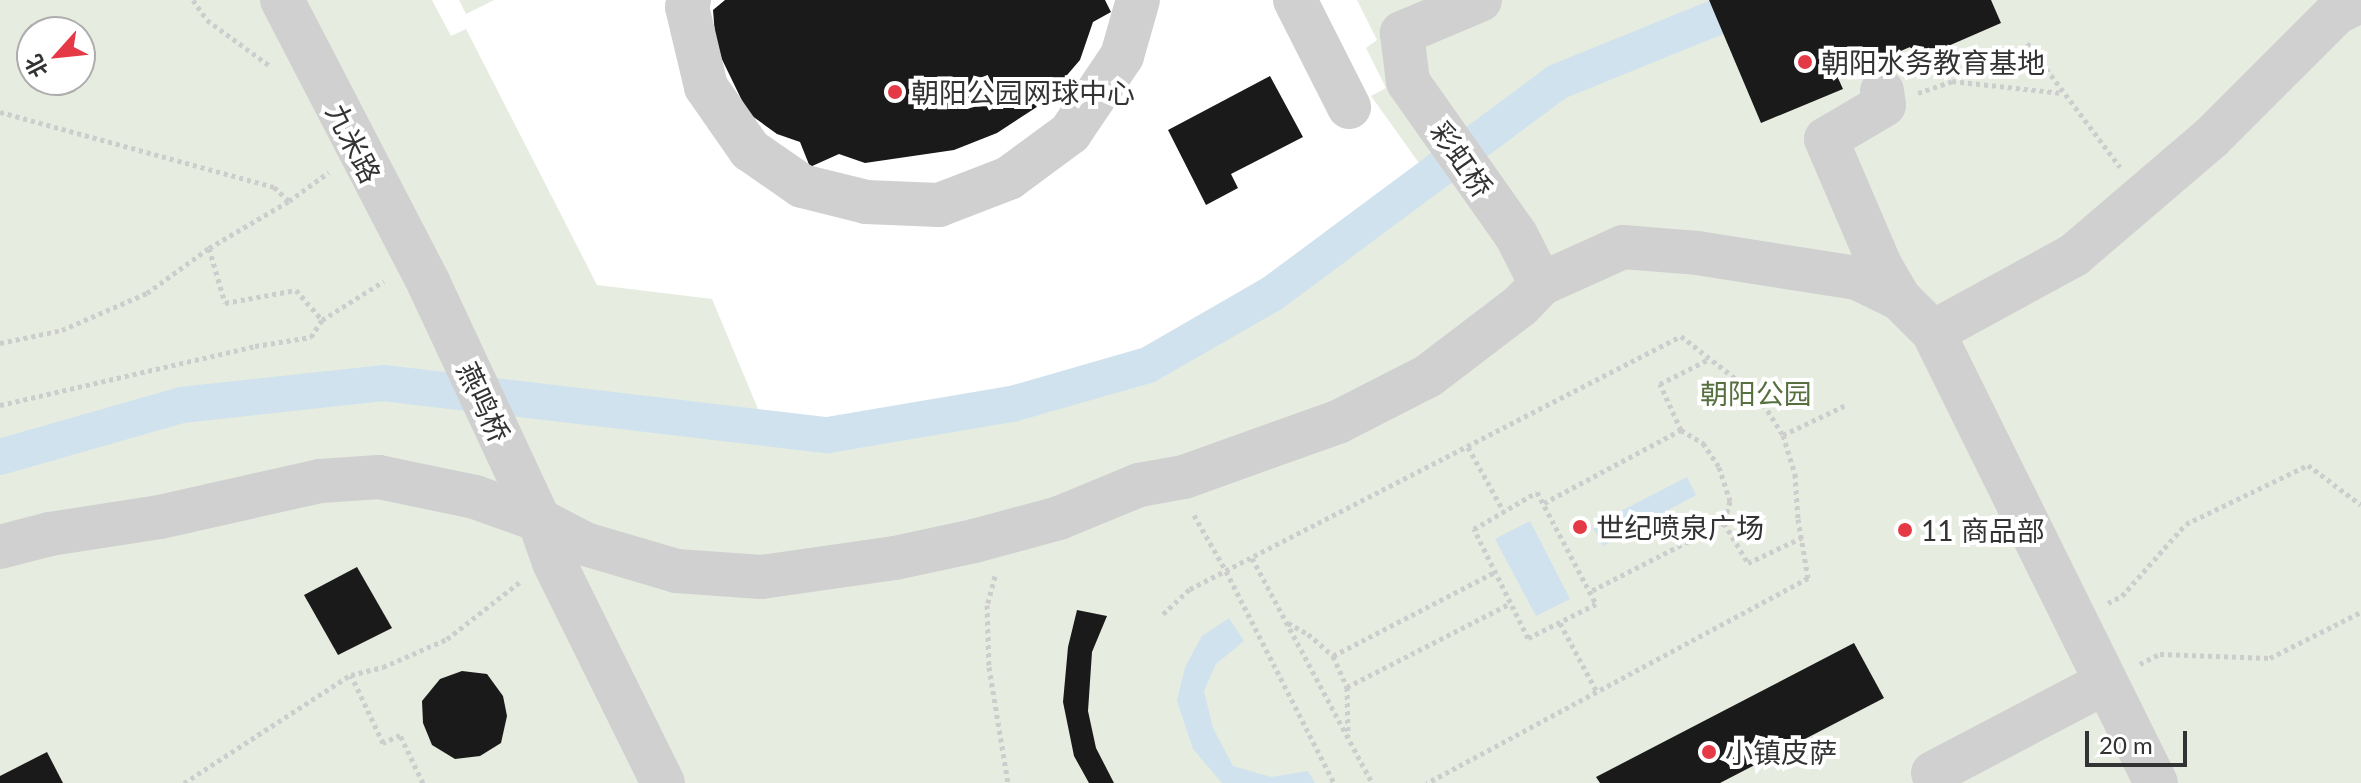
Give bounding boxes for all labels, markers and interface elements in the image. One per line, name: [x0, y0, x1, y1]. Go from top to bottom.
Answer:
north arrow: [16, 16, 96, 96]
place label: 朝阳水务教育基地: [1821, 45, 2045, 79]
text: 北: [19, 50, 53, 82]
marker: 朝阳水务教育基地: [1796, 53, 1814, 71]
place label: 朝阳公园网球中心: [911, 75, 1135, 109]
marker: 朝阳公园网球中心: [886, 83, 904, 101]
street label: 九米路: [320, 98, 388, 188]
street label: 彩虹桥: [1424, 115, 1500, 203]
street label: 燕鸣桥: [451, 357, 517, 447]
park label: 朝阳公园: [1700, 376, 1812, 410]
place label: 世纪喷泉广场: [1596, 510, 1764, 544]
place label: 11 商品部: [1921, 513, 2045, 547]
marker: 世纪喷泉广场: [1571, 518, 1589, 536]
marker: 11 商品部: [1896, 521, 1914, 539]
scale bar: [2089, 715, 2191, 765]
text: 20 m: [2099, 730, 2153, 759]
place label: 小镇皮萨: [1725, 735, 1837, 769]
marker: 小镇皮萨: [1700, 743, 1718, 761]

